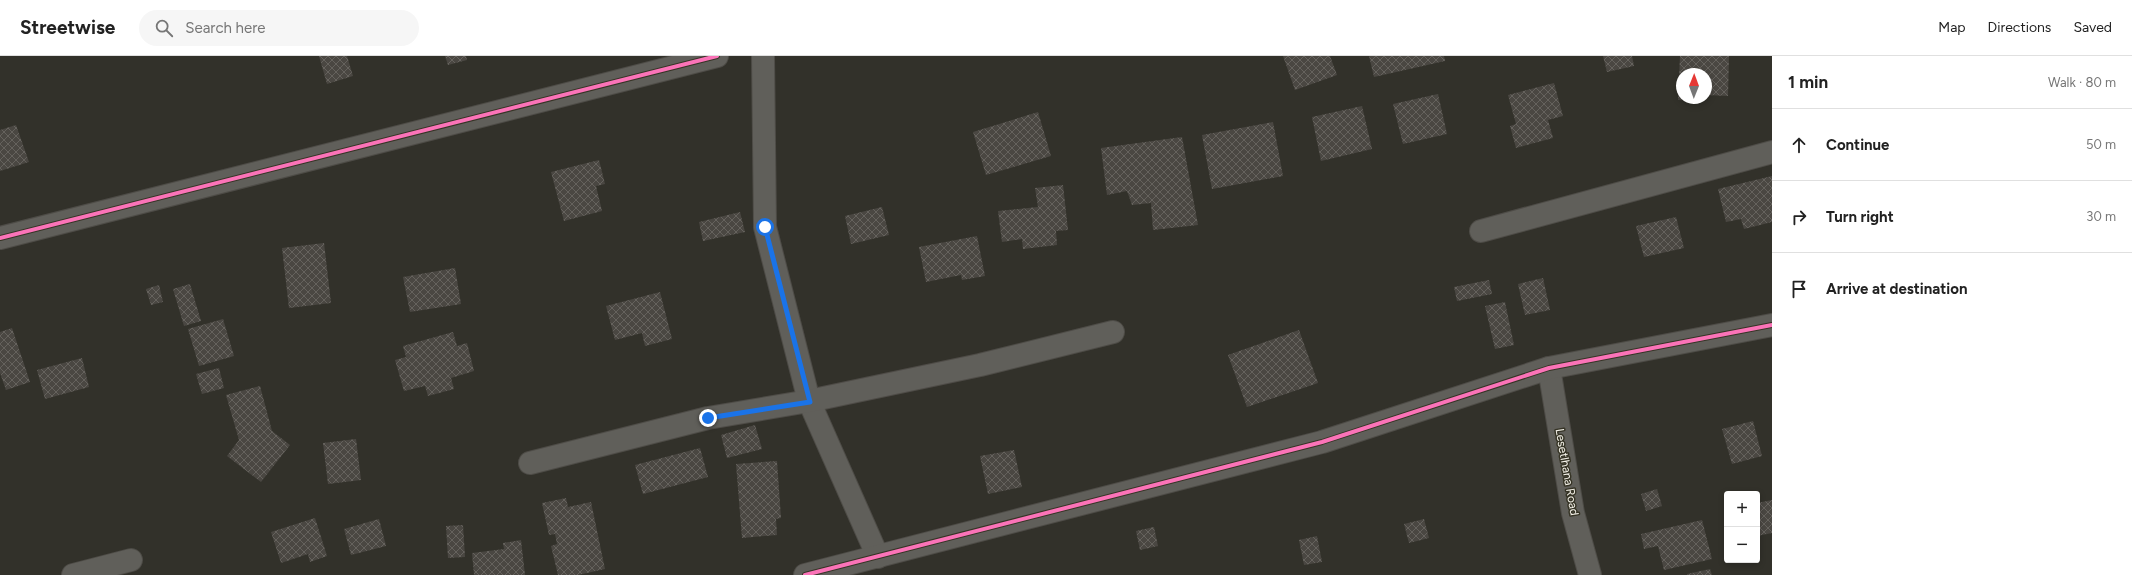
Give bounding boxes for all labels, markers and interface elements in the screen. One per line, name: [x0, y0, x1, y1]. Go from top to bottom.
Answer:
search box: [139, 10, 419, 46]
text: Streetwise: [20, 16, 115, 39]
icon: search: [153, 17, 175, 39]
text: Search here: [185, 19, 265, 37]
text: Map: [1938, 19, 1966, 36]
text: Directions: [1988, 19, 2051, 36]
text: Saved: [2073, 19, 2112, 36]
north arrow: [1676, 68, 1712, 104]
text: 1 min: [1788, 72, 1828, 92]
text: Walk · 80 m: [2048, 75, 2116, 90]
icon: ahead: [1788, 134, 1810, 156]
text: Continue: [1826, 136, 1889, 154]
text: 50 m: [2086, 137, 2116, 152]
icon: right: [1788, 206, 1810, 228]
text: Turn right: [1826, 208, 1894, 226]
text: 30 m: [2086, 209, 2116, 224]
route start: [756, 218, 774, 236]
icon: arrive: [1788, 278, 1810, 300]
text: Arrive at destination: [1826, 280, 1967, 298]
route end: [699, 409, 717, 427]
street label: Lesetlhana Road: [1552, 427, 1582, 517]
map controls: [1724, 491, 1760, 563]
button: +: [1724, 491, 1760, 527]
button: −: [1724, 527, 1760, 563]

